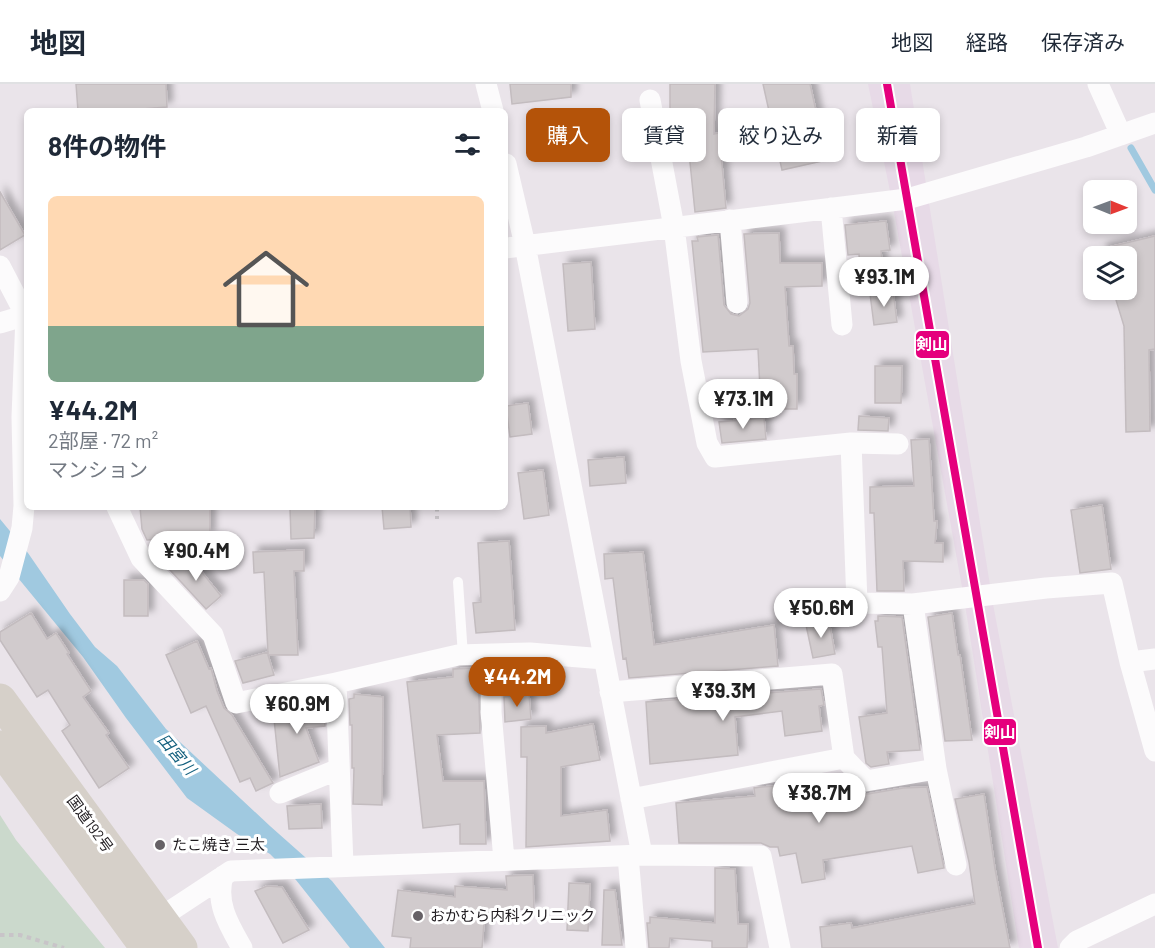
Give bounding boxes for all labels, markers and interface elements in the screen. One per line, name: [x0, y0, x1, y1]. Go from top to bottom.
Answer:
text: 地図: [30, 25, 86, 59]
text: 地図: [891, 29, 933, 54]
text: 経路: [966, 29, 1008, 54]
text: 保存済み: [1041, 29, 1125, 54]
chip: 購入: [526, 108, 610, 162]
chip: 賃貸: [622, 108, 706, 162]
chip: 絞り込み: [718, 108, 844, 162]
chip: 新着: [856, 108, 940, 162]
icon: filters: [451, 128, 484, 161]
text: 8件の物件: [48, 130, 166, 161]
north arrow: [1083, 180, 1137, 234]
map controls: [1083, 180, 1137, 300]
icon: home: [212, 235, 320, 343]
button: layers: [1083, 246, 1137, 300]
pin: ¥93.1M: [835, 257, 933, 308]
text: ¥93.1M: [853, 264, 915, 288]
line badge: 剣山: [915, 330, 950, 359]
text: 剣山: [916, 334, 948, 353]
pin: ¥73.1M: [694, 379, 792, 430]
text: ¥73.1M: [712, 386, 774, 410]
text: ¥44.2M: [48, 394, 137, 425]
text: 2部屋 · 72 m²: [48, 428, 158, 452]
text: マンション: [48, 457, 148, 481]
pin: ¥90.4M: [147, 531, 245, 582]
text: ¥90.4M: [162, 538, 230, 562]
pin: ¥50.6M: [772, 588, 870, 639]
text: ¥50.6M: [788, 595, 854, 619]
pin: ¥44.2M: [468, 657, 566, 708]
text: ¥44.2M: [483, 664, 551, 688]
pin: ¥39.3M: [674, 671, 772, 722]
text: ¥39.3M: [690, 678, 756, 702]
pin: ¥60.9M: [248, 684, 346, 735]
text: ¥60.9M: [264, 691, 330, 715]
line badge: 剣山: [983, 718, 1017, 746]
text: 剣山: [984, 722, 1016, 741]
water label: 田宮川: [154, 729, 202, 780]
pin: ¥38.7M: [770, 773, 868, 824]
text: ¥38.7M: [787, 780, 851, 804]
street label: 国道192号: [64, 791, 118, 855]
place label: たこ焼き 三太: [172, 835, 265, 853]
marker: たこ焼き 三太: [153, 838, 167, 852]
place label: おかむら内科クリニック: [430, 906, 595, 924]
marker: おかむら内科クリニック: [411, 909, 425, 923]

